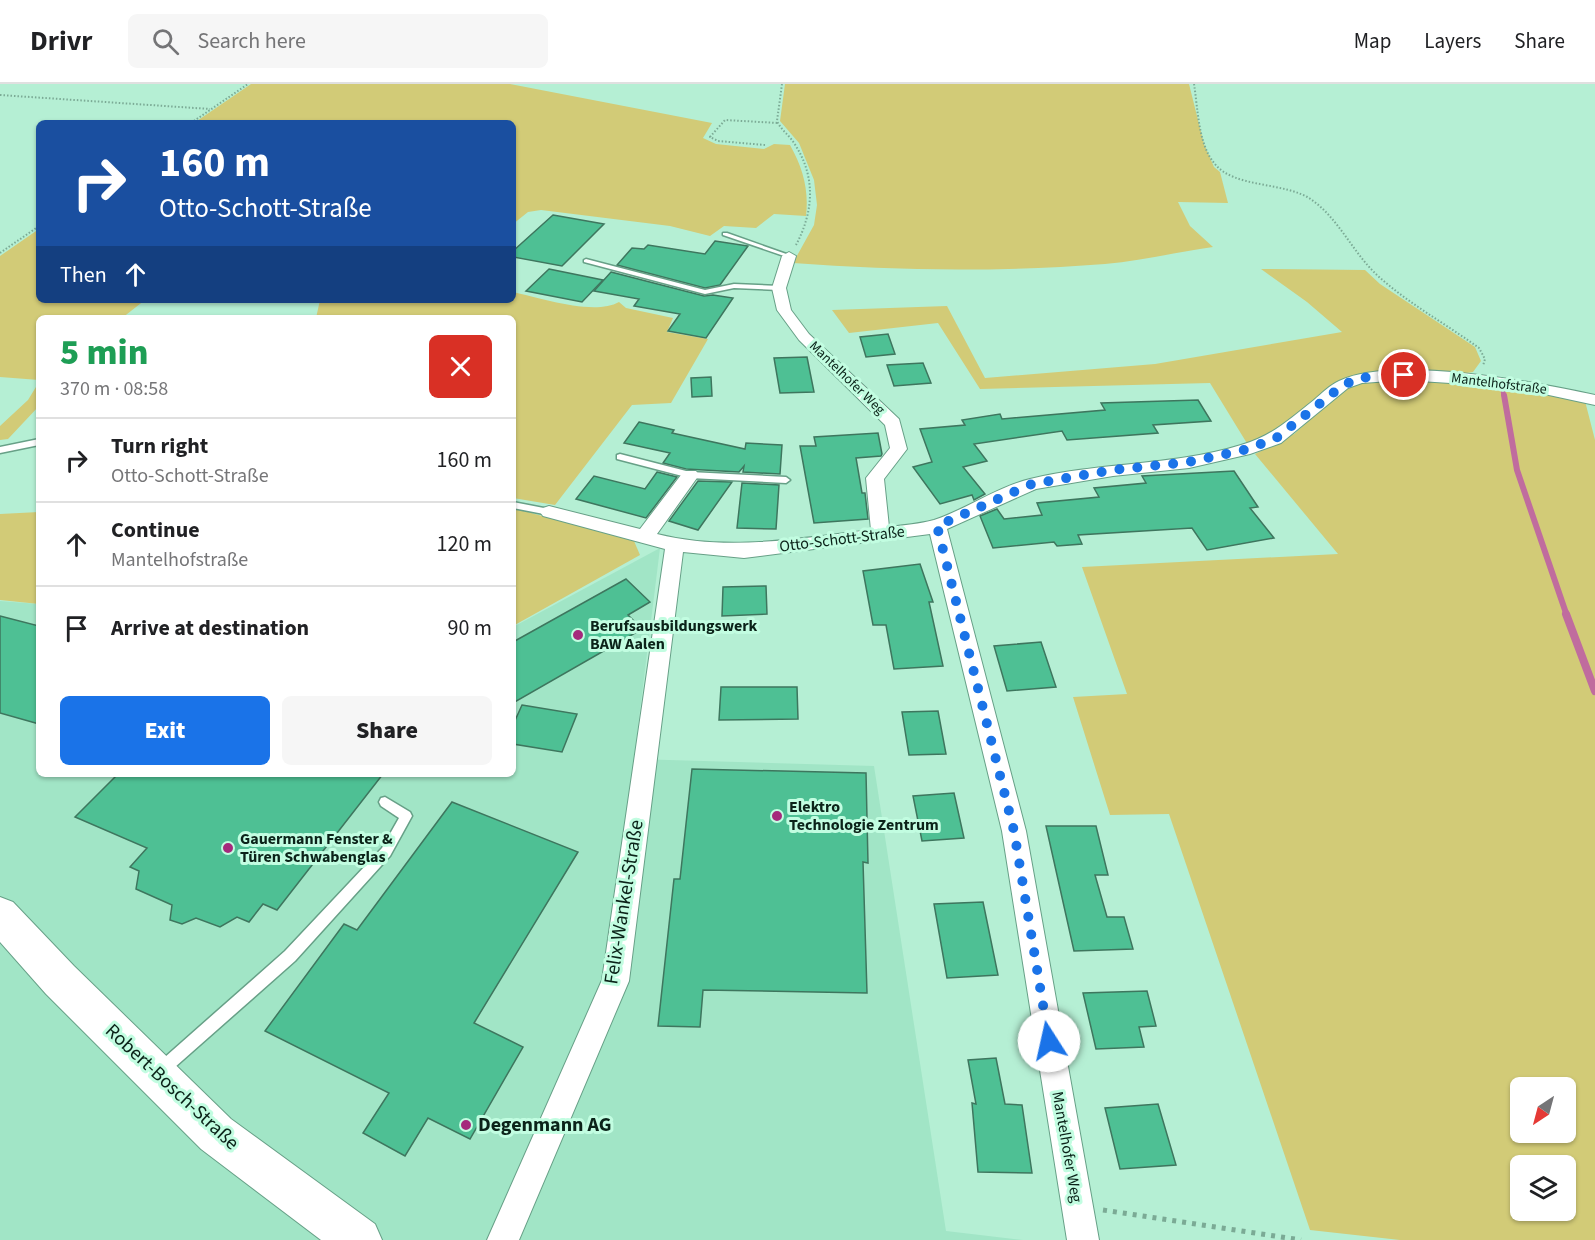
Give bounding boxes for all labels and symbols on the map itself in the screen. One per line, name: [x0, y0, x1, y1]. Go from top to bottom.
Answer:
street label: Mantelhofer Weg: [805, 337, 889, 419]
pin: [1378, 349, 1429, 400]
street label: Mantelhofstraße: [1450, 368, 1548, 400]
street label: Otto-Schott-Straße: [778, 520, 906, 558]
place label: Berufsausbildungswerk BAW Aalen: [590, 615, 758, 655]
marker: Berufsausbildungswerk BAW Aalen: [571, 628, 585, 642]
place label: Elektro Technologie Zentrum: [789, 796, 939, 836]
marker: Elektro Technologie Zentrum: [770, 809, 784, 823]
street label: Felix-Wankel-Straße: [597, 818, 651, 986]
place label: Gauermann Fenster & Türen Schwabenglas: [240, 828, 393, 868]
marker: Gauermann Fenster & Türen Schwabenglas: [221, 841, 235, 855]
position arrow: [1017, 1009, 1081, 1073]
street label: Robert-Bosch-Straße: [99, 1017, 245, 1157]
north arrow: [1510, 1077, 1576, 1143]
street label: Mantelhofer Weg: [1046, 1090, 1088, 1204]
place label: Degenmann AG: [478, 1111, 612, 1139]
marker: Degenmann AG: [459, 1118, 473, 1132]

